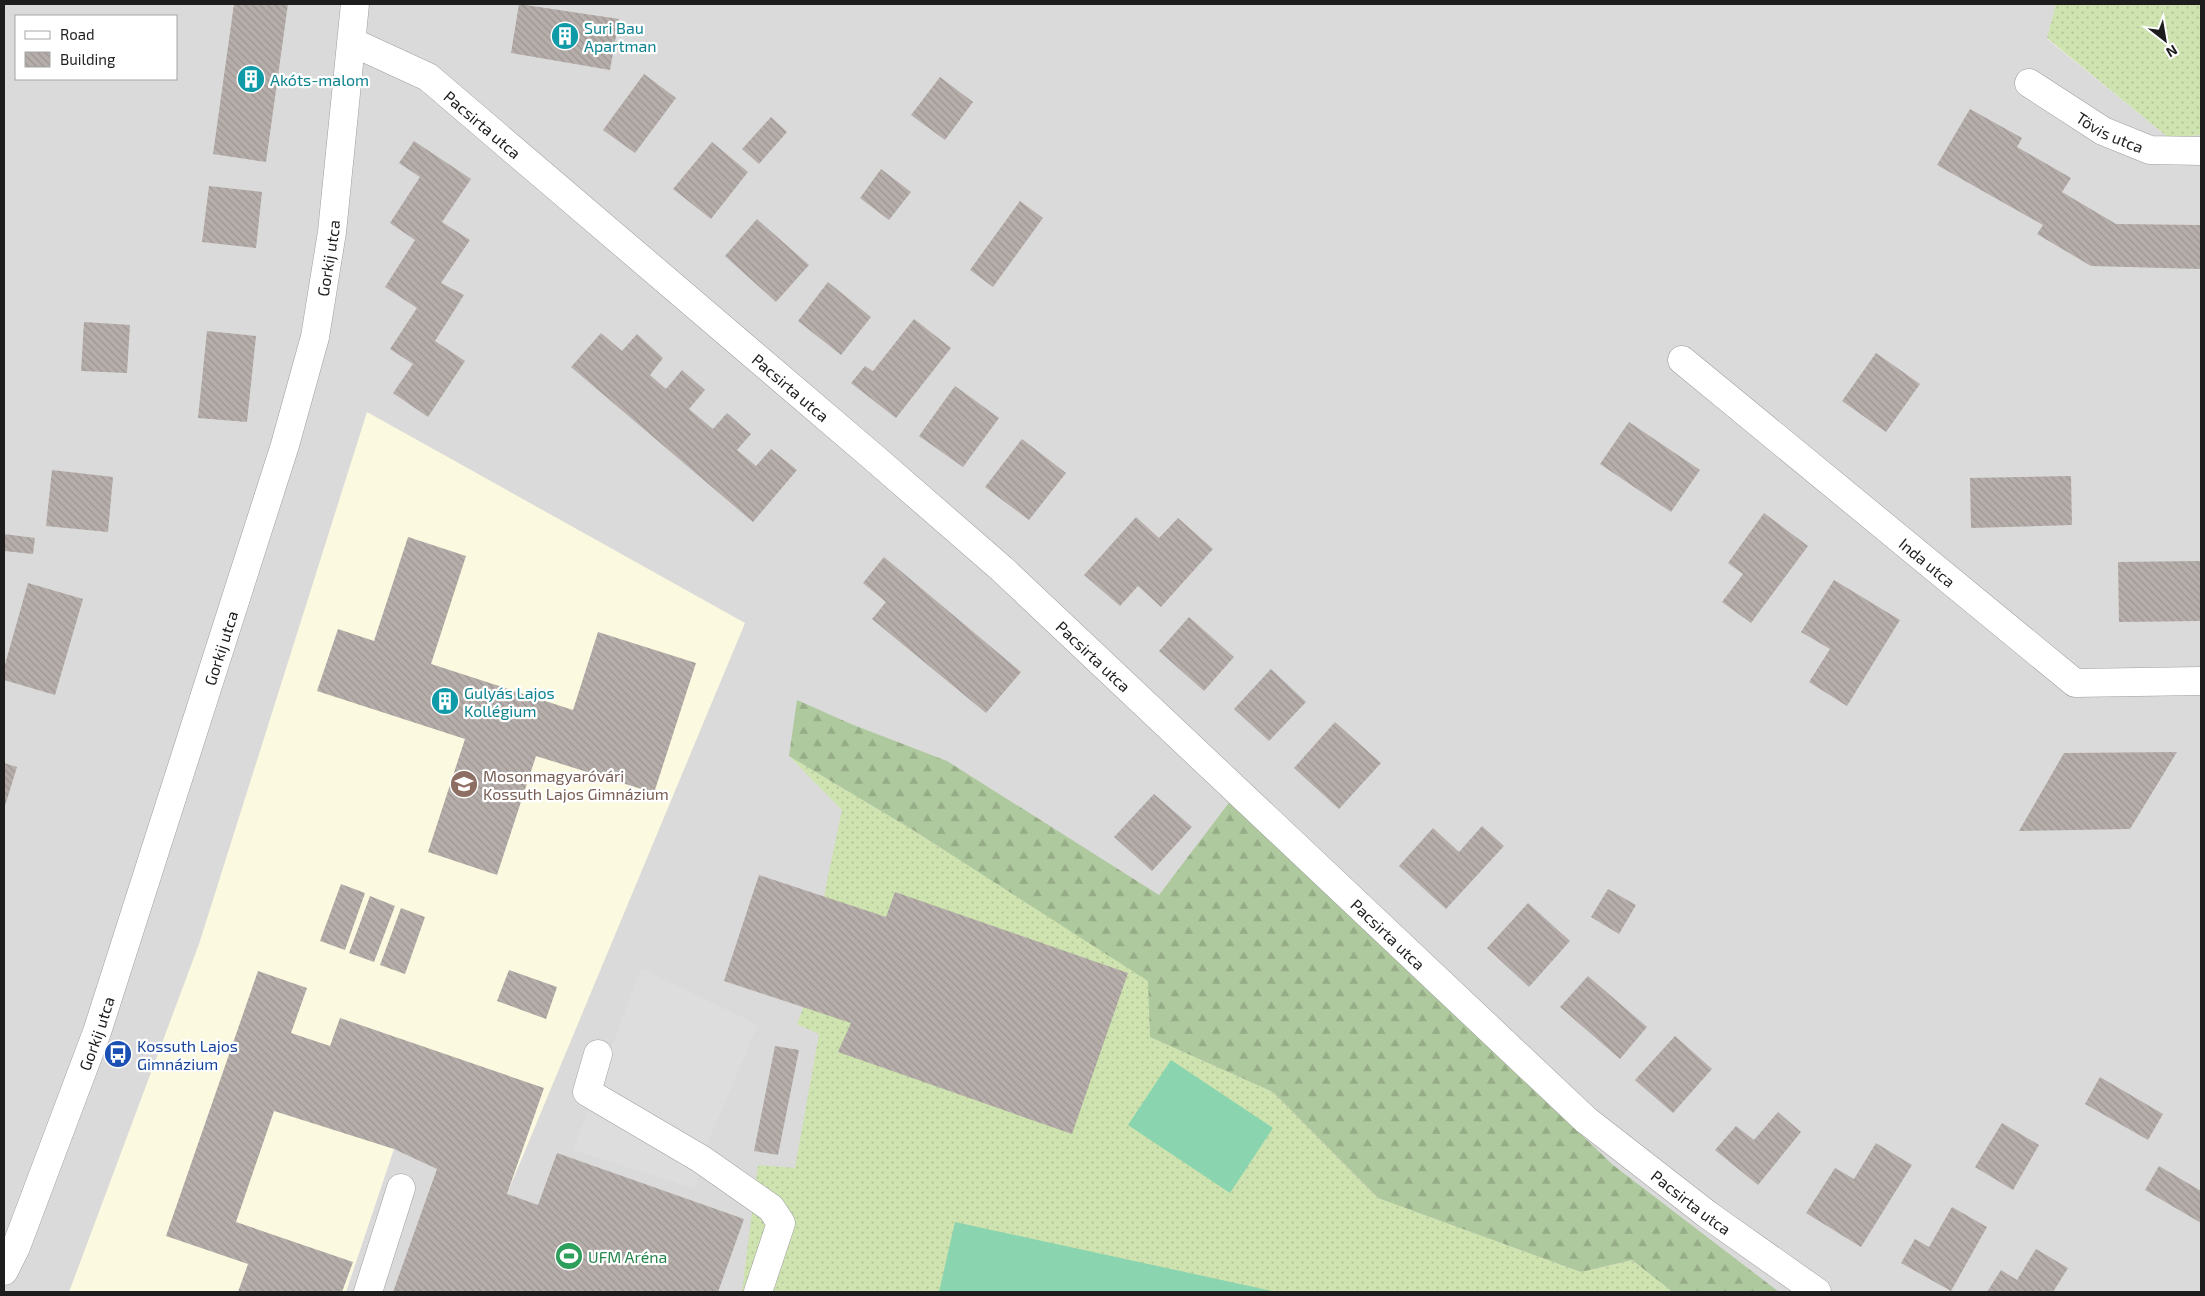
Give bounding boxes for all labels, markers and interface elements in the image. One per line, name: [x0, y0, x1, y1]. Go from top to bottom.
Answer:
legend: [15, 15, 178, 80]
north arrow: [2140, 15, 2190, 65]
place label: Suri Bau Apartman: [584, 18, 657, 55]
building icon: Suri Bau Apartman: [550, 21, 580, 51]
text: Road: [60, 25, 95, 43]
text: N: [2163, 42, 2181, 61]
text: Building: [60, 50, 116, 68]
building icon: Akóts-malom: [236, 64, 266, 94]
place label: Akóts-malom: [270, 70, 369, 89]
street label: Pacsirta utca: [441, 86, 525, 162]
street label: Tövis utca: [2073, 107, 2146, 156]
street label: Gorkij utca: [312, 219, 343, 298]
street label: Pacsirta utca: [749, 349, 833, 425]
street label: Inda utca: [1896, 533, 1960, 590]
street label: Gorkij utca: [199, 608, 241, 687]
street label: Pacsirta utca: [1053, 616, 1135, 695]
place label: Gulyás Lajos Kollégium: [464, 683, 555, 720]
building icon: Gulyás Lajos Kollégium: [430, 686, 460, 716]
place label: Mosonmagyaróvári Kossuth Lajos Gimnázium: [483, 766, 669, 804]
school or university icon: Mosonmagyaróvári Kossuth Lajos Gimnázium: [449, 769, 479, 799]
street label: Pacsirta utca: [1347, 894, 1429, 973]
street label: Gorkij utca: [74, 994, 117, 1073]
place label: Kossuth Lajos Gimnázium: [137, 1036, 238, 1073]
bus stop icon: Kossuth Lajos Gimnázium: [103, 1039, 133, 1069]
street label: Pacsirta utca: [1648, 1165, 1735, 1238]
sports icon: UFM Aréna: [554, 1241, 584, 1271]
place label: UFM Aréna: [588, 1247, 667, 1266]

